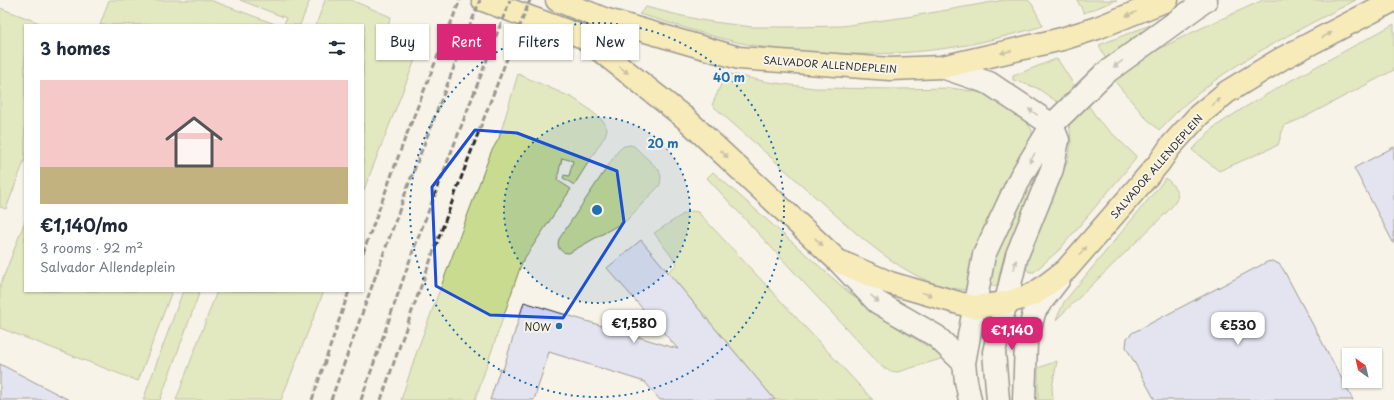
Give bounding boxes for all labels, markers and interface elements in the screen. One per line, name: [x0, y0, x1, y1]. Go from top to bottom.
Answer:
one-way arrow: [1124, 12, 1136, 18]
chip: Buy: [376, 24, 429, 60]
chip: Rent: [437, 24, 496, 60]
chip: Filters: [504, 24, 573, 60]
chip: New: [581, 24, 639, 60]
one-way arrow: [1321, 32, 1333, 39]
text: 3 homes: [40, 35, 110, 61]
icon: filters: [326, 37, 348, 59]
one-way arrow: [1000, 49, 1012, 55]
street label: SALVADOR ALLENDEPLEIN: [763, 52, 897, 76]
one-way arrow: [1112, 60, 1123, 68]
one-way arrow: [619, 66, 630, 74]
text: 40 m: [713, 68, 745, 86]
one-way arrow: [1210, 97, 1221, 106]
icon: home: [158, 106, 230, 178]
one-way arrow: [1028, 108, 1038, 116]
street label: SALVADOR ALLENDEPLEIN: [1106, 110, 1206, 221]
text: 20 m: [647, 134, 679, 152]
one-way arrow: [719, 149, 729, 158]
one-way arrow: [1028, 153, 1036, 163]
centre of rings: [590, 203, 604, 217]
text: €1,140/mo: [40, 212, 128, 238]
text: 3 rooms · 92 m²: [40, 238, 143, 257]
one-way arrow: [814, 238, 824, 247]
one-way arrow: [1078, 245, 1087, 256]
text: Salvador Allendeplein: [40, 257, 176, 276]
one-way arrow: [1012, 259, 1018, 271]
one-way arrow: [921, 291, 933, 297]
one-way arrow: [870, 294, 880, 304]
pin: €1,580: [601, 310, 667, 344]
pin: €530: [1214, 312, 1262, 346]
text: €1,580: [611, 313, 657, 332]
text: €530: [1220, 315, 1256, 334]
pin: €1,140: [979, 317, 1045, 351]
place label: NOW: [524, 319, 551, 334]
text: €1,140: [991, 320, 1033, 339]
marker: NOW: [554, 321, 564, 331]
north arrow: [1342, 348, 1382, 388]
map controls: [1342, 348, 1382, 388]

